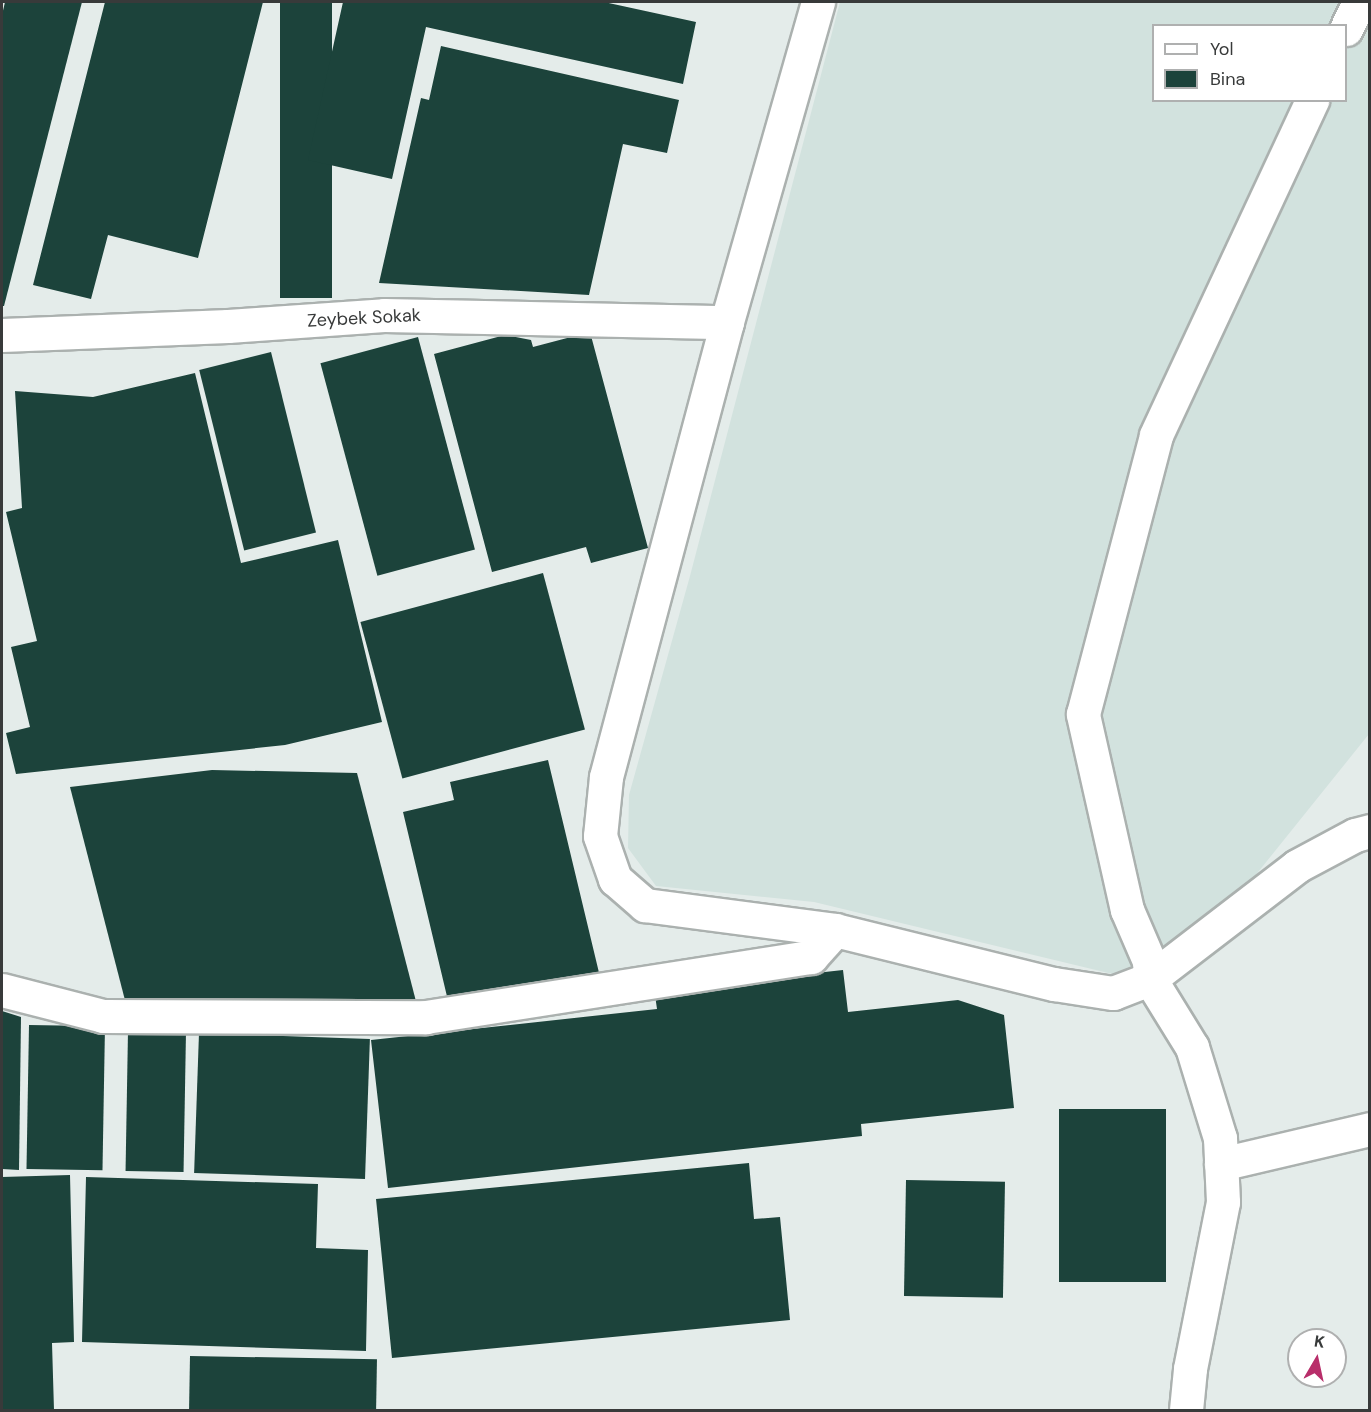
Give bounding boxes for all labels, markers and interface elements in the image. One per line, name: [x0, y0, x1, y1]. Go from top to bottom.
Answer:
legend: [1152, 24, 1347, 102]
text: Yol: [1210, 37, 1234, 61]
text: Bina: [1210, 67, 1245, 91]
street label: Zeybek Sokak: [307, 304, 421, 332]
north arrow: [1287, 1328, 1347, 1388]
text: K: [1313, 1331, 1326, 1353]

